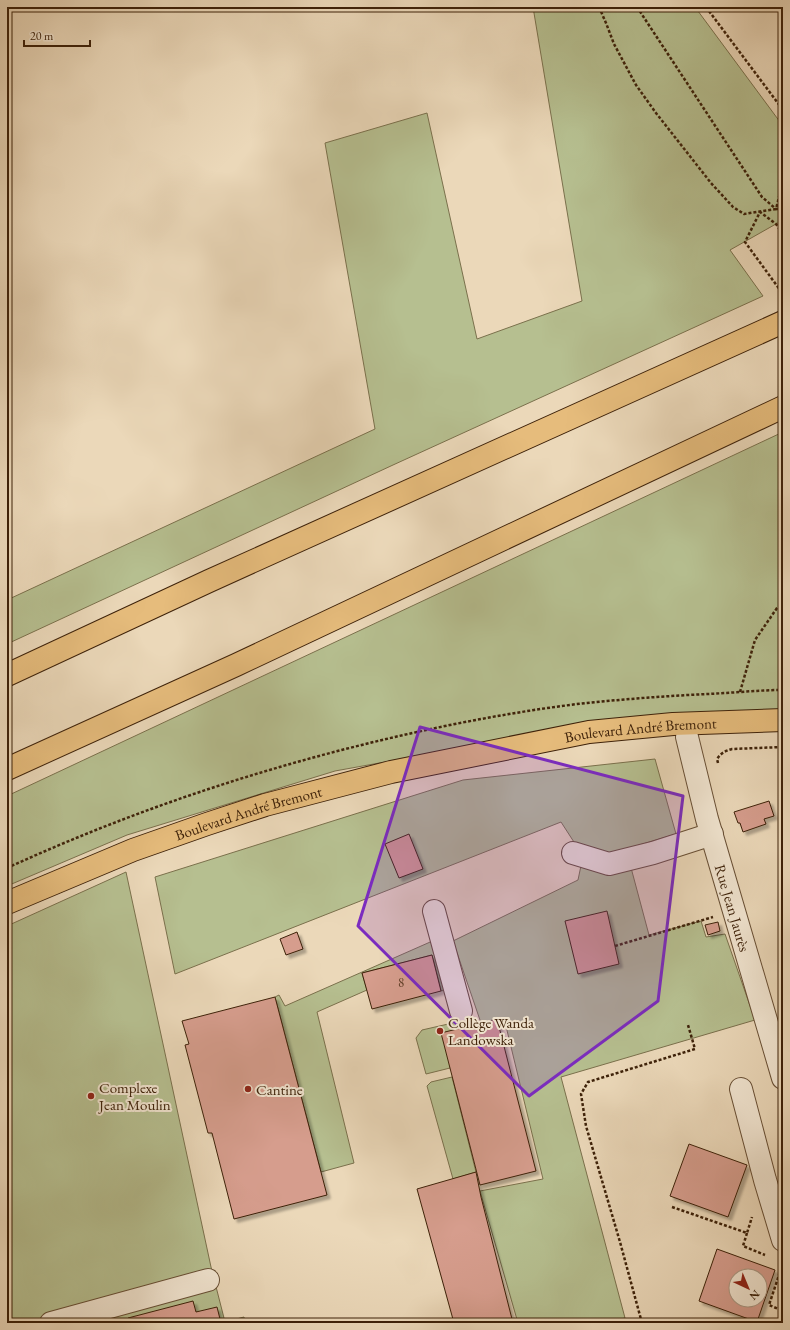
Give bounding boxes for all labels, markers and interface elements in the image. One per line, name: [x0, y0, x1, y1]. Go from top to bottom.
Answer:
scale bar: [24, 22, 90, 48]
text: 20 m: [30, 28, 54, 44]
street label: Boulevard André Bremont: [563, 713, 717, 746]
street label: Boulevard André Bremont: [172, 781, 324, 844]
street label: Rue Jean Jaurès: [711, 862, 755, 954]
house number: 8: [398, 974, 404, 991]
place label: Collège Wanda Landowska: [448, 1013, 534, 1049]
marker: Collège Wanda Landowska: [435, 1026, 445, 1036]
place label: Complexe Jean Moulin: [97, 1078, 171, 1114]
place label: Cantine: [256, 1080, 303, 1099]
marker: Cantine: [243, 1084, 253, 1094]
marker: Complexe Jean Moulin: [86, 1091, 96, 1101]
north arrow: [728, 1268, 768, 1308]
text: N: [747, 1287, 763, 1303]

